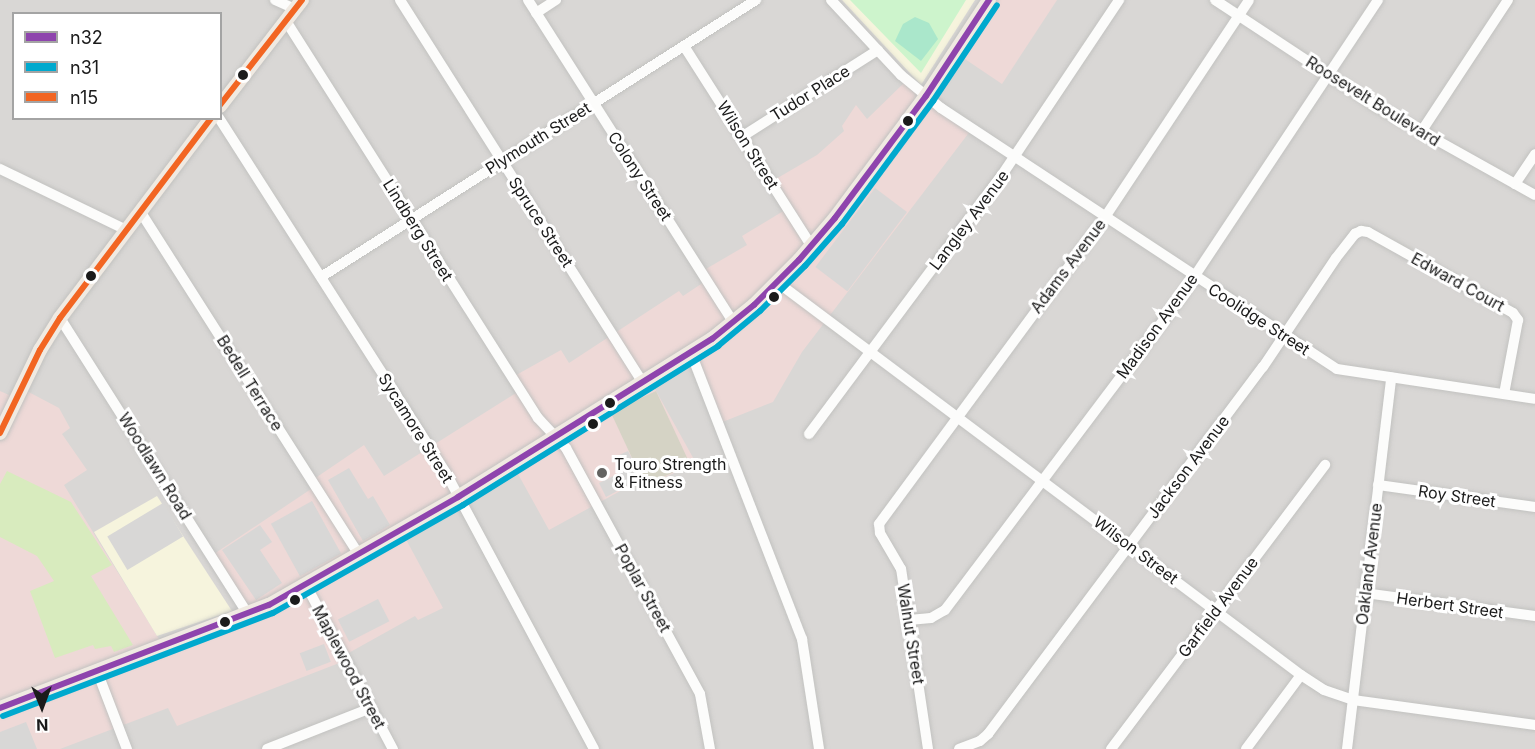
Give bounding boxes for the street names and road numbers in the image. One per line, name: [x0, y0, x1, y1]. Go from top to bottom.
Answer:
street label: Roosevelt Boulevard: [1302, 52, 1444, 150]
street label: Tudor Place: [767, 61, 853, 125]
street label: Wilson Street: [713, 97, 783, 193]
street label: Plymouth Street: [482, 98, 594, 178]
street label: Colony Street: [604, 128, 676, 224]
street label: Langley Avenue: [925, 166, 1013, 274]
street label: Spruce Street: [505, 173, 577, 271]
street label: Lindberg Street: [379, 176, 457, 284]
street label: Adams Avenue: [1026, 215, 1110, 317]
street label: Edward Court: [1408, 248, 1508, 316]
street label: Madison Avenue: [1112, 270, 1202, 382]
street label: Coolidge Street: [1205, 279, 1313, 359]
street label: Bedell Terrace: [213, 332, 287, 434]
street label: Sycamore Street: [375, 370, 457, 486]
street label: Woodlawn Road: [114, 409, 196, 523]
street label: Jackson Avenue: [1143, 412, 1233, 522]
street label: Roy Street: [1417, 481, 1497, 511]
street label: Oakland Avenue: [1352, 502, 1386, 626]
street label: Wilson Street: [1090, 512, 1182, 588]
street label: Poplar Street: [611, 540, 675, 636]
street label: Garfield Avenue: [1174, 553, 1262, 661]
street label: Walnut Street: [894, 582, 928, 686]
street label: Herbert Street: [1395, 588, 1505, 622]
street label: Maplewood Street: [308, 602, 390, 732]

